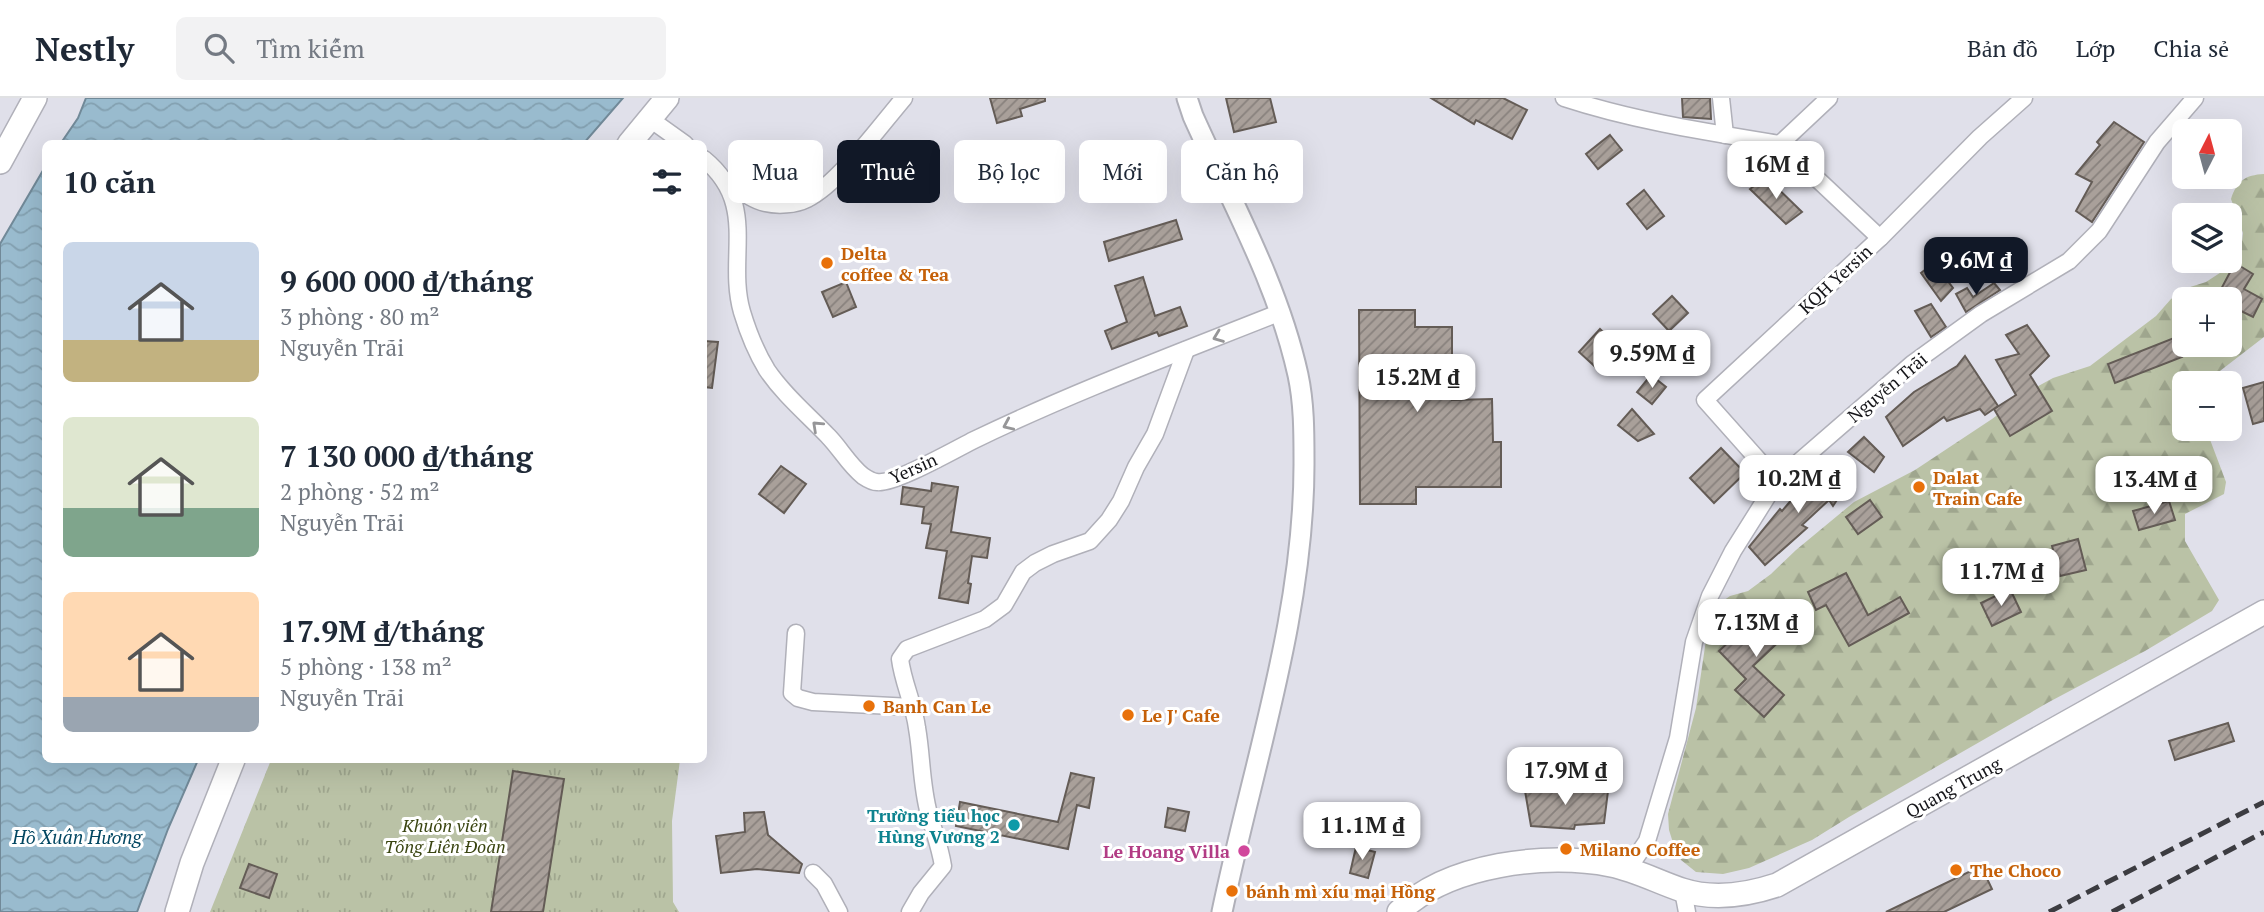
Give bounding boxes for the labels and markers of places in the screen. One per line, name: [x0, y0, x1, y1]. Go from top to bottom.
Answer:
pin: 16M ₫: [1727, 141, 1825, 201]
pin: 9.6M ₫: [1919, 238, 2033, 297]
place label: Delta coffee & Tea: [841, 241, 949, 286]
marker: Delta coffee & Tea: [819, 255, 835, 271]
pin: 9.59M ₫: [1587, 330, 1717, 390]
pin: 15.2M ₫: [1352, 354, 1482, 414]
pin: 10.2M ₫: [1733, 456, 1863, 515]
pin: 13.4M ₫: [2089, 456, 2219, 516]
place label: Dalat Train Cafe: [1933, 465, 2023, 510]
marker: Dalat Train Cafe: [1911, 479, 1927, 495]
pin: 11.7M ₫: [1936, 548, 2066, 608]
pin: 7.13M ₫: [1691, 600, 1821, 659]
place label: Banh Can Le: [883, 694, 991, 718]
marker: Banh Can Le: [861, 698, 877, 714]
place label: Le J' Cafe: [1142, 703, 1220, 727]
marker: Le J' Cafe: [1120, 707, 1136, 723]
pin: 17.9M ₫: [1500, 748, 1630, 807]
pin: 11.1M ₫: [1297, 802, 1427, 862]
place label: Trường tiểu học Hùng Vương 2: [867, 803, 1000, 848]
marker: Trường tiểu học Hùng Vương 2: [1006, 817, 1022, 833]
place label: Milano Coffee: [1580, 837, 1701, 861]
place label: Le Hoang Villa: [1103, 839, 1230, 863]
marker: Milano Coffee: [1558, 841, 1574, 857]
marker: Le Hoang Villa: [1236, 843, 1252, 859]
place label: The Choco: [1970, 858, 2061, 882]
marker: The Choco: [1948, 862, 1964, 878]
place label: bánh mì xíu mại Hồng: [1245, 879, 1436, 903]
marker: bánh mì xíu mại Hồng: [1224, 883, 1240, 899]

